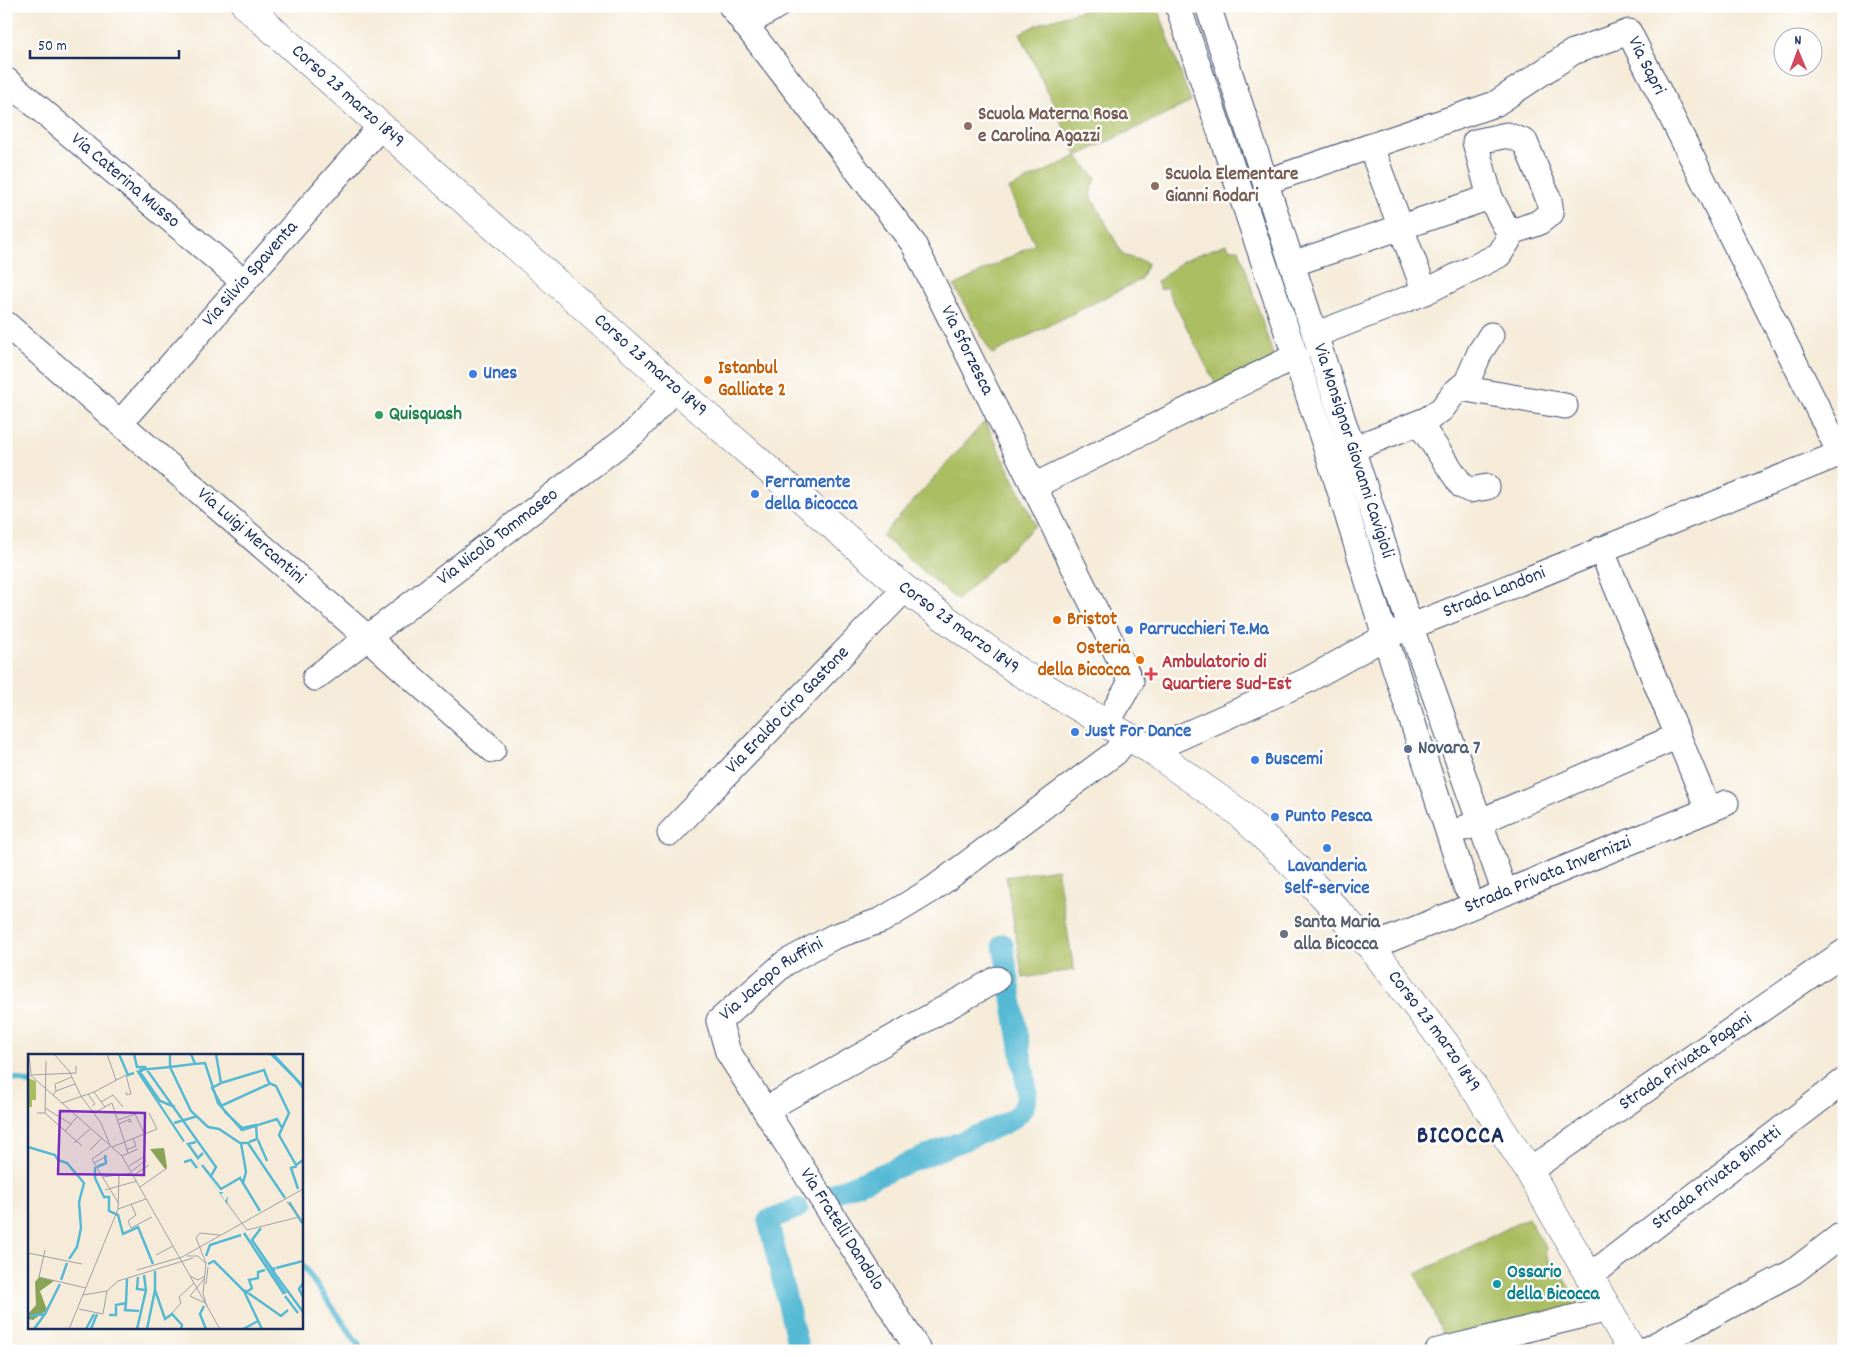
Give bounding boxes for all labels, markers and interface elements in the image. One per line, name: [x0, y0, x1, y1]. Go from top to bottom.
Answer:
scale bar: [30, 28, 179, 60]
north arrow: [1772, 28, 1822, 78]
text: N: [1794, 31, 1802, 51]
street label: Via Sapri: [1620, 32, 1672, 100]
text: 50 m: [38, 36, 67, 58]
street label: Corso 23 marzo 1849: [285, 38, 410, 155]
place label: Scuola Materna Rosa e Carolina Agazzi: [978, 102, 1129, 151]
marker: Scuola Materna Rosa e Carolina Agazzi: [962, 120, 974, 132]
street label: Via Caterina Musso: [64, 127, 186, 235]
place label: Scuola Elementare Gianni Rodari: [1165, 162, 1298, 211]
marker: Scuola Elementare Gianni Rodari: [1149, 180, 1161, 192]
street label: Via Silvio Spaventa: [196, 214, 306, 333]
street label: Via Sforzesca: [933, 301, 1001, 401]
street label: Corso 23 marzo 1849: [587, 308, 713, 424]
street label: Via Monsignor Giovanni Cavigioli: [1305, 340, 1401, 562]
place label: Istanbul Galliate 2: [718, 356, 786, 405]
place label: Unes: [483, 361, 517, 388]
marker: Unes: [467, 368, 479, 380]
marker: Istanbul Galliate 2: [702, 374, 714, 386]
place label: Quisquash: [389, 402, 462, 429]
marker: Quisquash: [373, 409, 385, 421]
place label: Ferramente della Bicocca: [765, 470, 858, 519]
street label: Via Luigi Mercantini: [190, 481, 311, 591]
street label: Via Nicolò Tommaseo: [432, 482, 565, 593]
marker: Ferramente della Bicocca: [749, 488, 761, 500]
street label: Strada Landoni: [1439, 560, 1550, 626]
street label: Corso 23 marzo 1849: [892, 575, 1025, 681]
place label: Bristot: [1067, 607, 1117, 634]
marker: Bristot: [1051, 614, 1063, 626]
place label: Parrucchieri Te.Ma: [1139, 617, 1270, 644]
marker: Parrucchieri Te.Ma: [1123, 624, 1135, 636]
place label: Osteria della Bicocca: [1038, 636, 1131, 685]
street label: Via Eraldo Ciro Gastone: [720, 640, 856, 781]
place label: Ambulatorio di Quartiere Sud-Est: [1162, 650, 1291, 699]
marker: Osteria della Bicocca: [1134, 654, 1146, 666]
marker: Ambulatorio di Quartiere Sud-Est: [1144, 667, 1158, 681]
place label: Just For Dance: [1085, 719, 1191, 746]
marker: Just For Dance: [1069, 726, 1081, 738]
place label: Novara 7: [1418, 736, 1480, 763]
marker: Novara 7: [1402, 743, 1414, 755]
place label: Buscemi: [1265, 747, 1323, 774]
marker: Buscemi: [1249, 754, 1261, 766]
place label: Punto Pesca: [1285, 804, 1373, 831]
marker: Punto Pesca: [1269, 811, 1281, 823]
street label: Strada Privata Invernizzi: [1460, 829, 1636, 921]
marker: Lavanderia Self-service: [1321, 842, 1333, 854]
place label: Lavanderia Self-service: [1284, 854, 1370, 903]
place label: Santa Maria alla Bicocca: [1294, 910, 1381, 959]
marker: Santa Maria alla Bicocca: [1278, 928, 1290, 940]
street label: Via Jacopo Ruffini: [714, 931, 829, 1028]
street label: Corso 23 marzo 1849: [1381, 965, 1487, 1098]
street label: Strada Privata Pagani: [1614, 1006, 1758, 1118]
inset map: [28, 1054, 302, 1330]
district label: BICOCCA: [1417, 1120, 1505, 1154]
street label: Strada Privata Binotti: [1646, 1120, 1788, 1237]
street label: Via Fratelli Dandolo: [792, 1163, 891, 1296]
place label: Ossario della Bicocca: [1507, 1260, 1600, 1309]
marker: Ossario della Bicocca: [1491, 1278, 1503, 1290]

